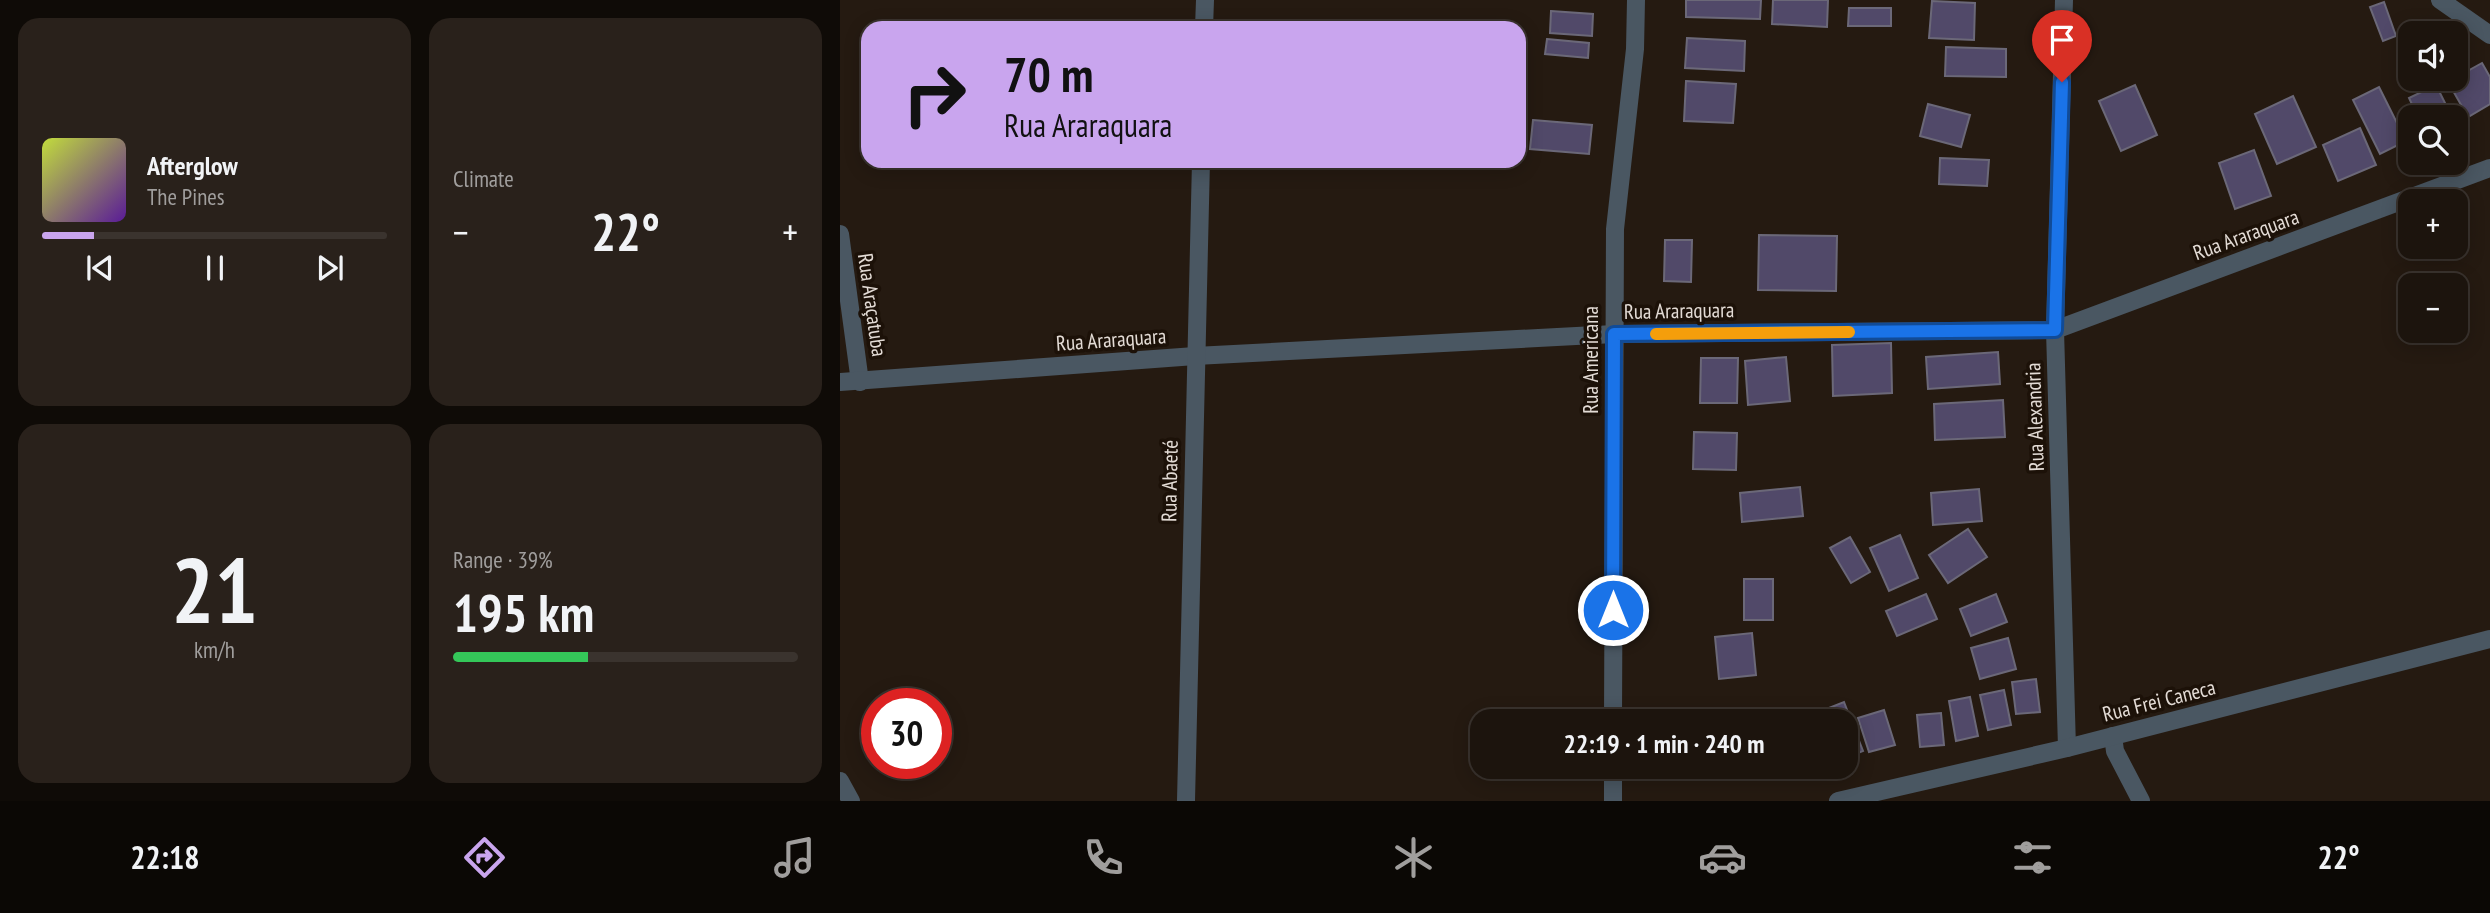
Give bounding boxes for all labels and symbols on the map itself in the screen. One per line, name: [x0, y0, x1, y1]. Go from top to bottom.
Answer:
pin: [2032, 10, 2092, 82]
street label: Rua Araraquara: [2189, 203, 2302, 266]
street label: Rua Araçatuba: [852, 252, 893, 358]
street label: Rua Araraquara: [1624, 296, 1734, 325]
street label: Rua Americana: [1577, 306, 1604, 414]
street label: Rua Araraquara: [1055, 322, 1167, 357]
street label: Rua Alexandria: [2019, 362, 2050, 472]
street label: Rua Abaeté: [1155, 440, 1184, 522]
position arrow: [1576, 573, 1650, 647]
street label: Rua Frei Caneca: [2100, 673, 2218, 728]
speed limit sign: 30: [861, 688, 952, 779]

